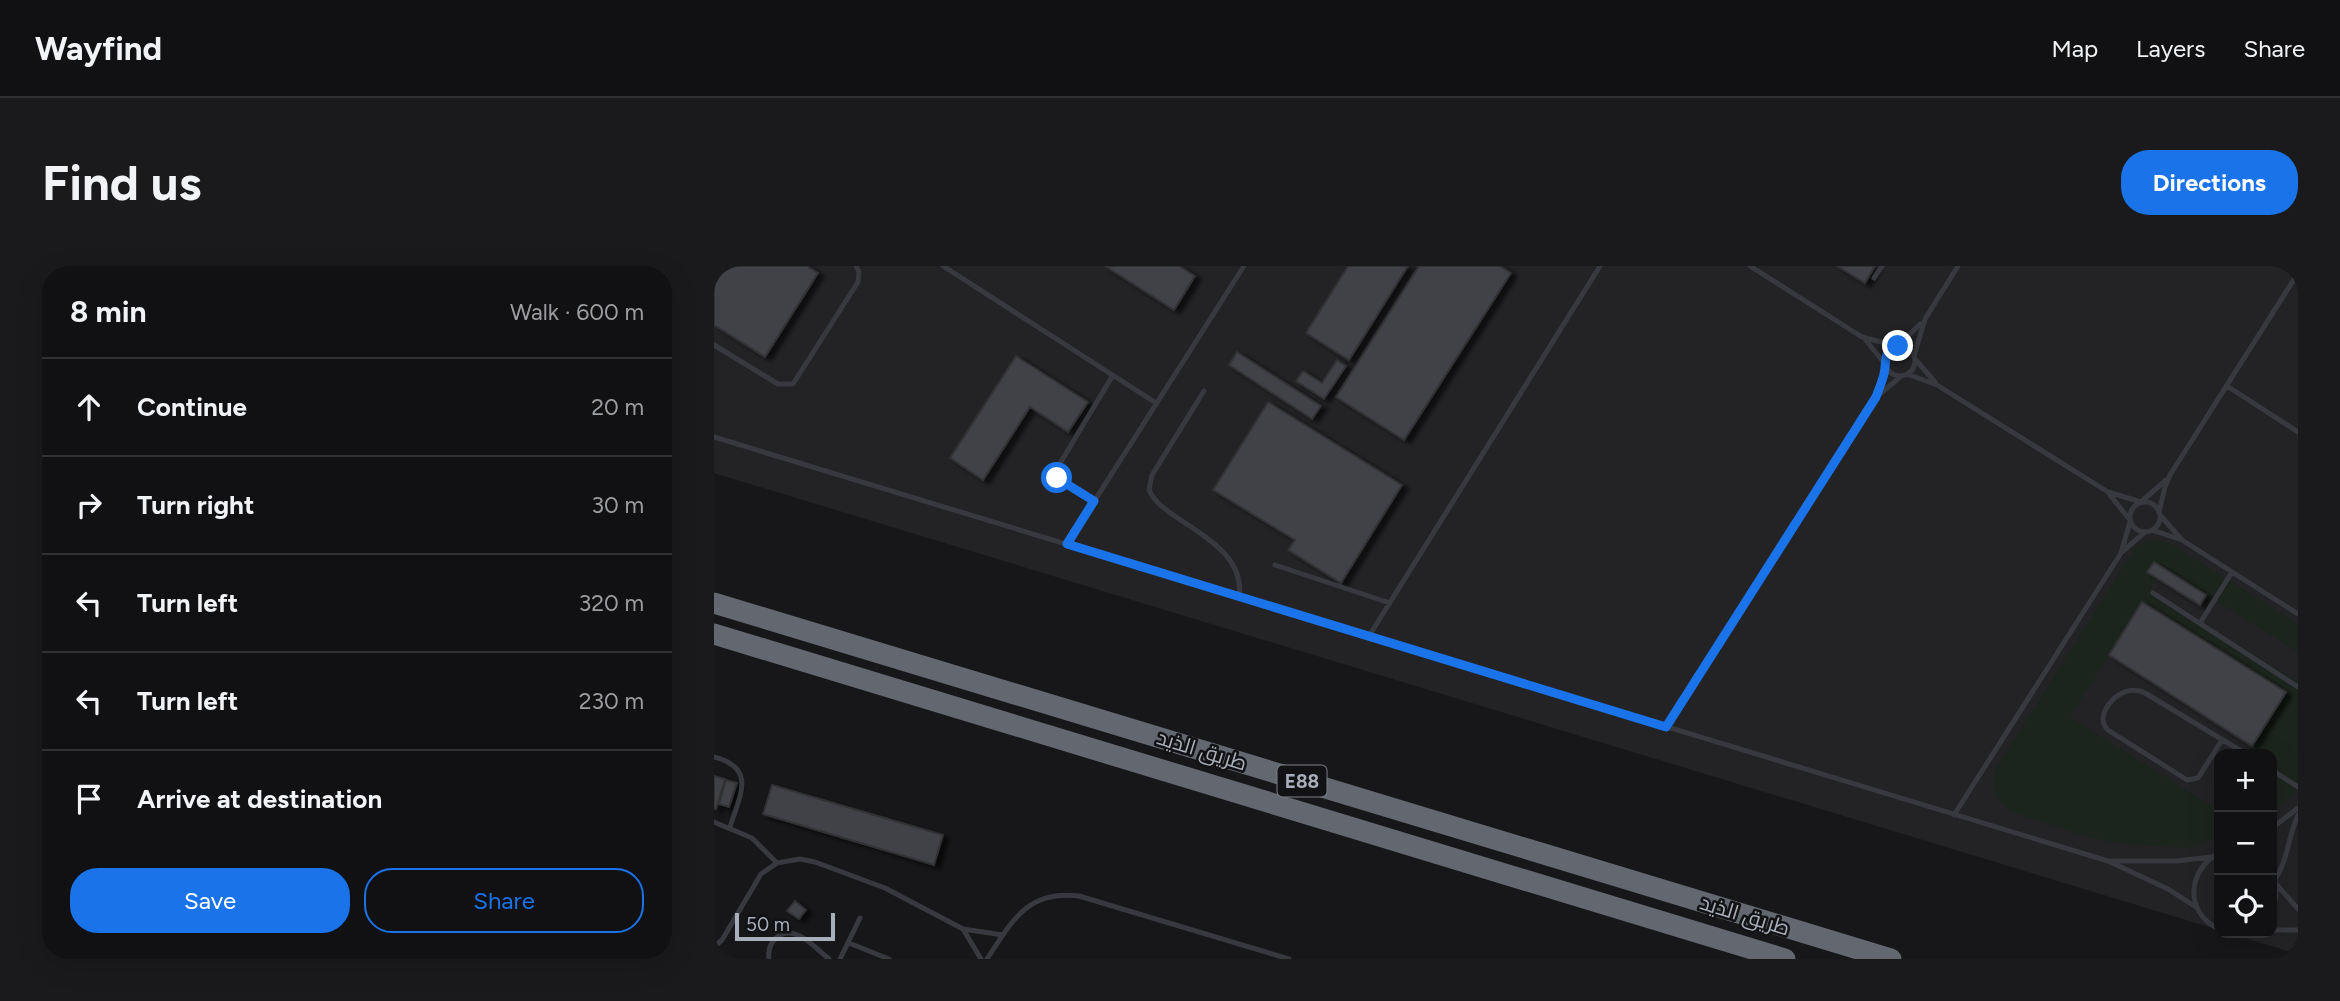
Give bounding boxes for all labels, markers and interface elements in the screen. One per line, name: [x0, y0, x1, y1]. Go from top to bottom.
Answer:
text: Wayfind: [35, 29, 162, 68]
text: Map: [2051, 34, 2098, 63]
text: Layers: [2136, 34, 2205, 63]
text: Share: [2243, 34, 2305, 63]
button: Directions: [2121, 150, 2298, 215]
text: Find us: [42, 153, 201, 212]
text: 8 min: [70, 293, 147, 330]
text: Walk · 600 m: [510, 298, 644, 326]
route end: [1882, 330, 1913, 361]
icon: ahead: [70, 388, 108, 426]
text: Continue: [137, 391, 247, 423]
text: 20 m: [591, 393, 644, 421]
route start: [1041, 462, 1072, 493]
icon: right: [70, 486, 108, 524]
text: Turn right: [137, 489, 254, 521]
text: 30 m: [591, 491, 644, 519]
icon: left: [70, 584, 108, 622]
text: Turn left: [137, 587, 238, 619]
text: 320 m: [579, 589, 644, 617]
icon: left: [70, 682, 108, 720]
text: Turn left: [137, 685, 238, 717]
text: 230 m: [579, 687, 644, 715]
street label: طريق الذيد: [1154, 724, 1250, 776]
map controls: [2214, 749, 2277, 938]
button: +: [2214, 749, 2277, 812]
road number: E88: [1278, 766, 1326, 796]
icon: arrive: [70, 780, 108, 818]
text: Arrive at destination: [137, 783, 382, 815]
button: −: [2214, 812, 2277, 875]
button: Save: [70, 868, 350, 933]
button: Share: [364, 868, 644, 933]
button: locate: [2214, 875, 2277, 938]
street label: طريق الذيد: [1697, 889, 1793, 941]
scale bar: [735, 910, 835, 942]
text: 50 m: [746, 913, 790, 936]

